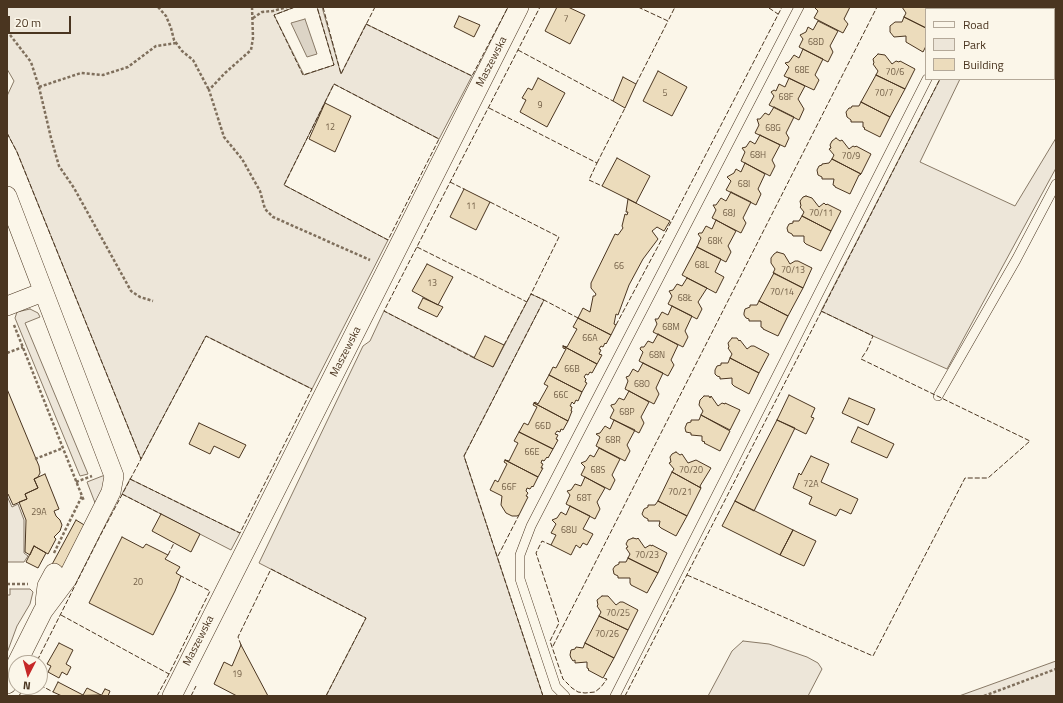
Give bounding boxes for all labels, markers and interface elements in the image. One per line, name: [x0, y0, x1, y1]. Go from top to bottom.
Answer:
scale bar: [10, 8, 73, 34]
legend: [925, 8, 1055, 80]
text: 20 m: [15, 13, 41, 32]
house number: 7: [563, 15, 569, 25]
text: Road: [963, 15, 989, 34]
street label: Maszewska: [474, 35, 510, 89]
text: Park: [963, 35, 986, 54]
house number: 68D: [808, 38, 824, 48]
text: Building: [963, 55, 1004, 74]
house number: 68E: [794, 66, 810, 76]
house number: 70/6: [886, 68, 904, 78]
house number: 5: [662, 89, 668, 99]
house number: 70/7: [875, 89, 893, 99]
house number: 68F: [779, 93, 793, 103]
house number: 9: [537, 101, 543, 111]
house number: 12: [325, 123, 335, 133]
house number: 68G: [765, 124, 781, 134]
house number: 68H: [750, 151, 766, 161]
house number: 70/9: [842, 152, 860, 162]
house number: 68I: [738, 180, 750, 190]
house number: 11: [466, 202, 476, 212]
house number: 68J: [723, 209, 735, 219]
house number: 70/11: [809, 209, 833, 219]
house number: 68K: [707, 237, 723, 247]
house number: 68L: [695, 261, 709, 271]
house number: 66: [614, 262, 624, 272]
house number: 70/13: [781, 266, 805, 276]
house number: 13: [427, 279, 437, 289]
house number: 70/14: [770, 288, 794, 298]
house number: 68Ł: [678, 294, 692, 304]
house number: 68M: [662, 323, 680, 333]
street label: Maszewska: [328, 325, 364, 379]
house number: 66A: [582, 334, 598, 344]
house number: 68N: [649, 351, 665, 361]
house number: 66B: [564, 365, 580, 375]
house number: 68O: [634, 380, 650, 390]
house number: 66C: [554, 391, 568, 401]
house number: 68P: [619, 408, 635, 418]
house number: 66D: [535, 422, 551, 432]
house number: 68R: [605, 436, 621, 446]
house number: 66E: [524, 448, 540, 458]
house number: 68S: [591, 466, 605, 476]
house number: 70/20: [679, 466, 703, 476]
house number: 72A: [803, 480, 819, 490]
house number: 66F: [502, 483, 516, 493]
house number: 70/21: [668, 488, 692, 498]
house number: 68T: [577, 494, 591, 504]
house number: 29A: [31, 508, 47, 518]
house number: 68U: [561, 526, 577, 536]
house number: 70/23: [635, 551, 659, 561]
house number: 20: [133, 578, 143, 588]
house number: 70/25: [606, 609, 630, 619]
street label: Maszewska: [181, 614, 217, 668]
house number: 70/26: [595, 630, 619, 640]
north arrow: [8, 655, 48, 695]
house number: 19: [232, 670, 242, 680]
text: N: [22, 678, 31, 694]

